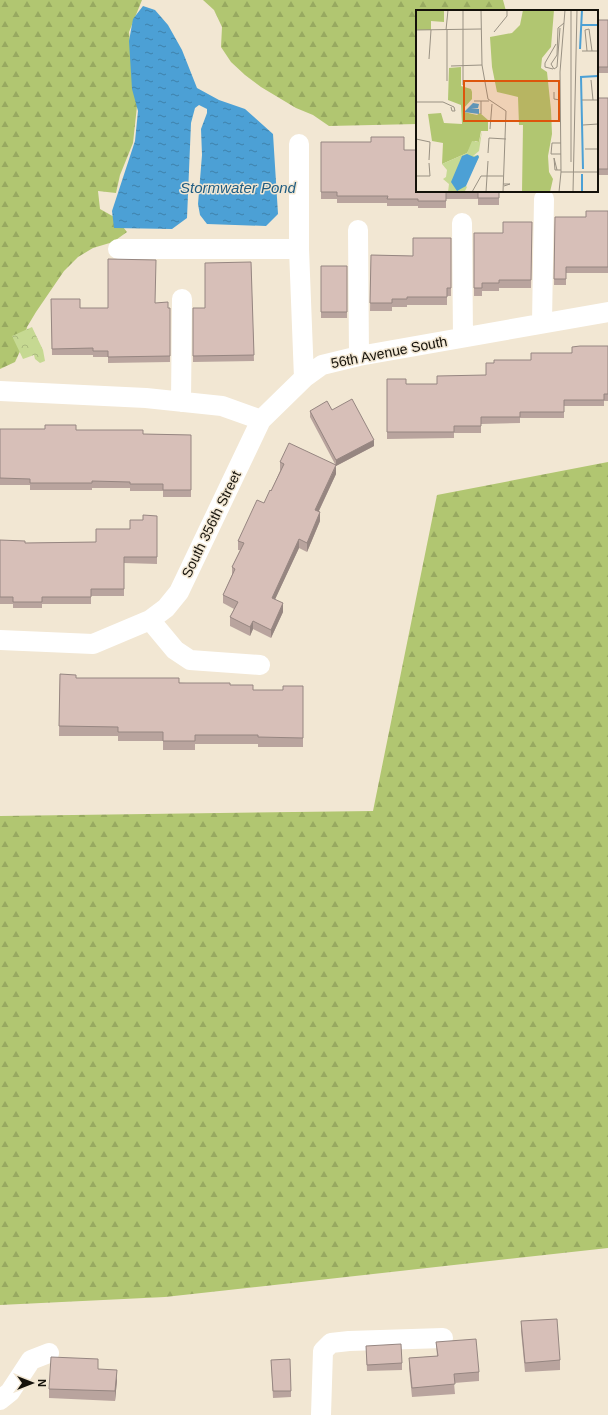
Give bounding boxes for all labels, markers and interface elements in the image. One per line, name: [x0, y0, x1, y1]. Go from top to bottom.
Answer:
inset map: [416, 10, 598, 192]
water label: Stormwater Pond: [180, 179, 297, 196]
street label: 56th Avenue South: [330, 333, 448, 371]
street label: South 356th Street: [178, 468, 244, 580]
north arrow: [12, 1363, 52, 1403]
text: N: [36, 1379, 48, 1387]

